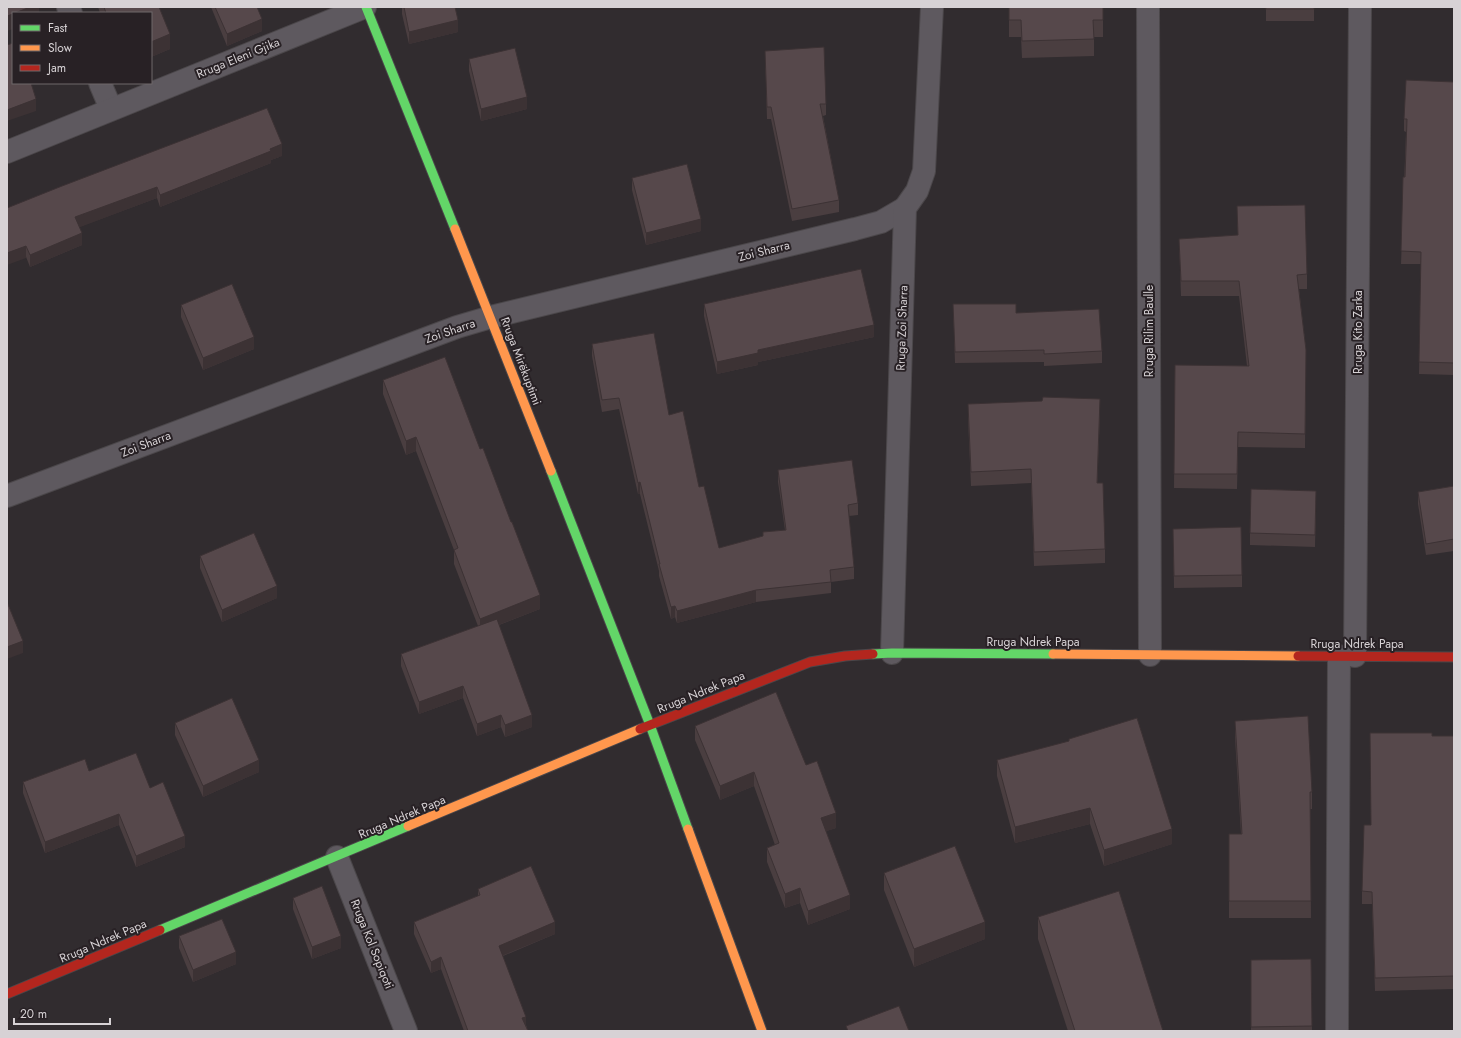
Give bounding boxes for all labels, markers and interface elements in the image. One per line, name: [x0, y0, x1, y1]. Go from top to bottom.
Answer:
legend: [12, 12, 152, 84]
text: Fast: [48, 19, 67, 37]
street label: Rruga Eleni Gjika: [194, 33, 283, 83]
text: Slow: [48, 39, 73, 57]
text: Jam: [46, 59, 66, 77]
street label: Zoi Sharra: [737, 236, 792, 266]
street label: Rruga Zoi Sharra: [892, 285, 912, 371]
street label: Rruga Rilim Baulle: [1140, 285, 1158, 377]
street label: Rruga Kito Zarka: [1349, 290, 1367, 374]
street label: Zoi Sharra: [422, 314, 478, 348]
street label: Rruga Mirëkuptimi: [496, 314, 546, 408]
street label: Zoi Sharra: [118, 426, 174, 462]
street label: Rruga Ndrek Papa: [986, 633, 1080, 651]
street label: Rruga Ndrek Papa: [1310, 635, 1404, 653]
street label: Rruga Ndrek Papa: [654, 666, 748, 718]
street label: Rruga Ndrek Papa: [356, 790, 449, 843]
street label: Rruga Kol Sopiqoti: [346, 897, 398, 991]
street label: Rruga Ndrek Papa: [57, 914, 150, 967]
scale bar: [14, 1000, 110, 1026]
text: 20 m: [20, 1005, 47, 1023]

